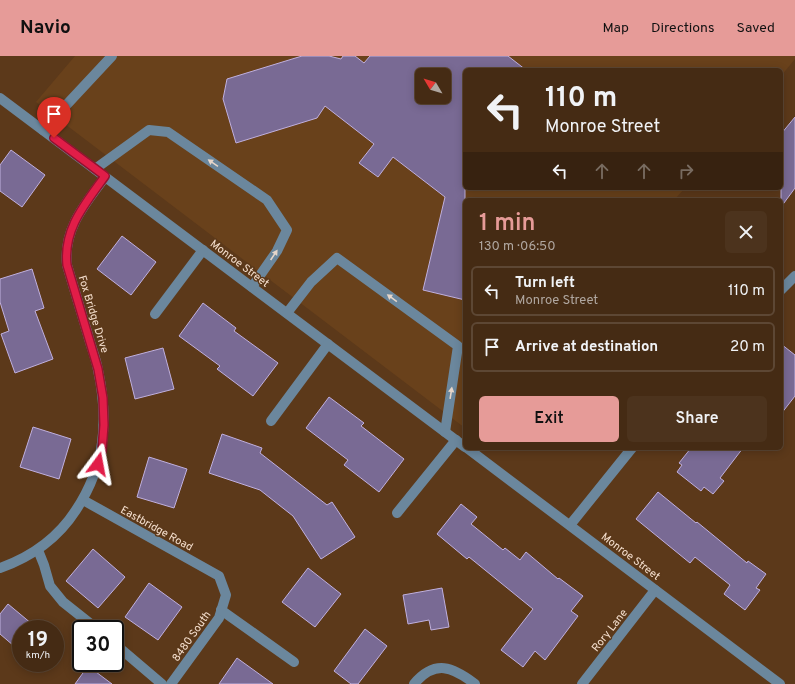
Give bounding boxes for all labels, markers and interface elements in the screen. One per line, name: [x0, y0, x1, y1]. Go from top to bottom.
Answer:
text: Navio: [20, 16, 71, 40]
text: Map: [603, 20, 629, 37]
text: Directions: [651, 20, 715, 37]
text: Saved: [737, 20, 775, 37]
north arrow: [415, 68, 451, 104]
map controls: [415, 68, 451, 104]
text: 110 m: [545, 81, 617, 117]
icon: left: [479, 84, 531, 136]
pin: [37, 97, 71, 138]
icon: arrive: [43, 103, 65, 125]
text: Monroe Street: [545, 116, 660, 139]
one-way arrow: [208, 159, 218, 167]
icon: left: [549, 160, 571, 182]
icon: ahead: [591, 160, 613, 182]
icon: ahead: [633, 160, 655, 182]
icon: right: [675, 160, 697, 182]
text: 1 min: [479, 209, 536, 239]
button: close: [725, 211, 767, 253]
street label: Monroe Street: [207, 237, 272, 291]
text: 130 m · 06:50: [479, 239, 556, 255]
one-way arrow: [270, 250, 278, 260]
street label: Fox Bridge Drive: [75, 274, 112, 355]
text: Turn left: [515, 274, 575, 293]
icon: left: [481, 280, 503, 302]
text: 110 m: [728, 282, 765, 301]
one-way arrow: [386, 293, 397, 302]
text: Monroe Street: [515, 293, 598, 309]
icon: arrive: [481, 336, 503, 358]
text: Arrive at destination: [515, 338, 658, 357]
text: 20 m: [730, 338, 765, 357]
one-way arrow: [448, 387, 454, 399]
button: Exit: [479, 396, 619, 442]
button: Share: [627, 396, 767, 442]
position arrow: [77, 443, 119, 485]
street label: Eastbridge Road: [118, 503, 195, 555]
street label: Monroe Street: [598, 530, 663, 584]
street label: Rory Lane: [589, 606, 631, 655]
street label: 8480 South: [169, 609, 214, 665]
speed limit sign: 30: [72, 620, 124, 672]
text: 19: [28, 628, 48, 654]
text: km/h: [26, 649, 50, 662]

